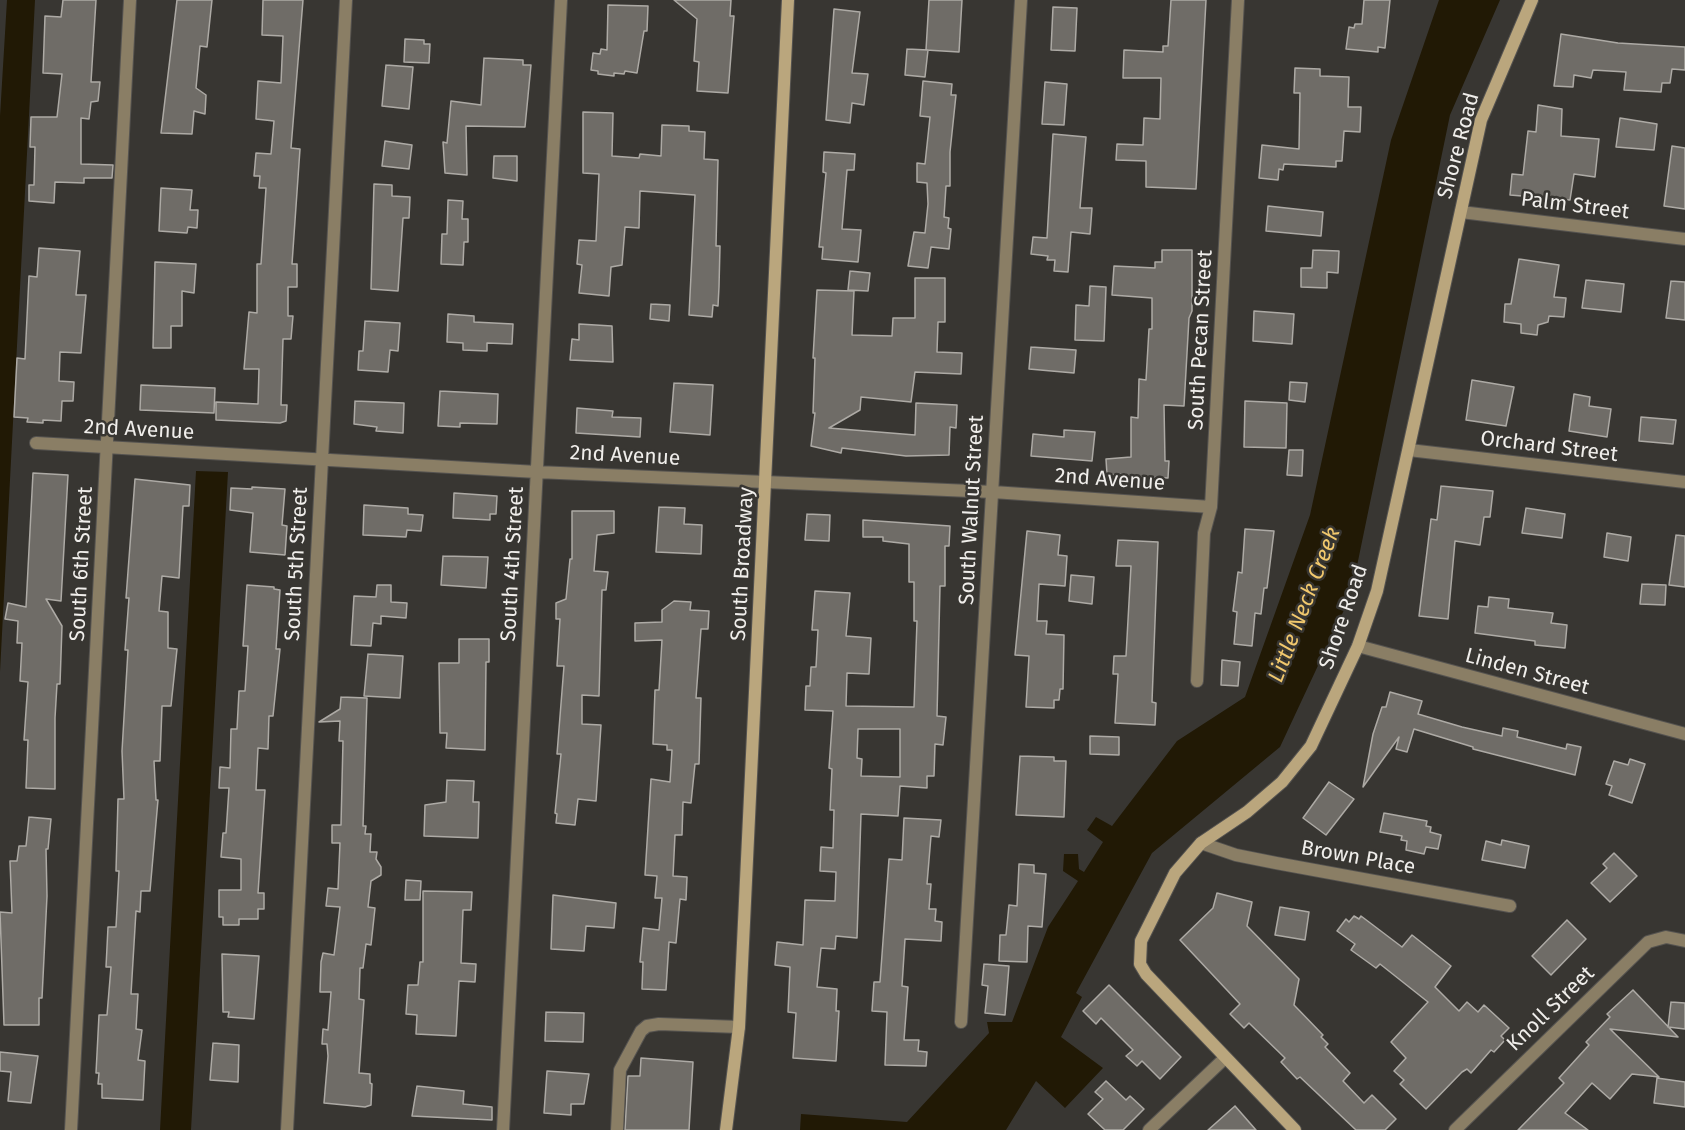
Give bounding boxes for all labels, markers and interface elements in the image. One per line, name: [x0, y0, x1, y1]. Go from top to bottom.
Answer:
street label: Shore Road: [1433, 90, 1485, 202]
street label: Palm Street: [1519, 187, 1631, 225]
street label: South Pecan Street: [1184, 249, 1218, 431]
street label: South Walnut Street: [954, 414, 990, 606]
street label: 2nd Avenue: [83, 415, 195, 445]
street label: Orchard Street: [1479, 426, 1619, 468]
street label: 2nd Avenue: [569, 441, 681, 471]
street label: 2nd Avenue: [1054, 464, 1166, 496]
street label: South 6th Street: [65, 486, 99, 642]
street label: South 5th Street: [280, 486, 314, 642]
street label: South 4th Street: [496, 486, 530, 642]
street label: South Broadway: [726, 486, 760, 642]
water label: Little Neck Creek: [1263, 524, 1347, 686]
street label: Shore Road: [1314, 561, 1374, 673]
street label: Linden Street: [1462, 643, 1592, 701]
street label: Brown Place: [1299, 836, 1417, 880]
street label: Knoll Street: [1502, 961, 1600, 1057]

